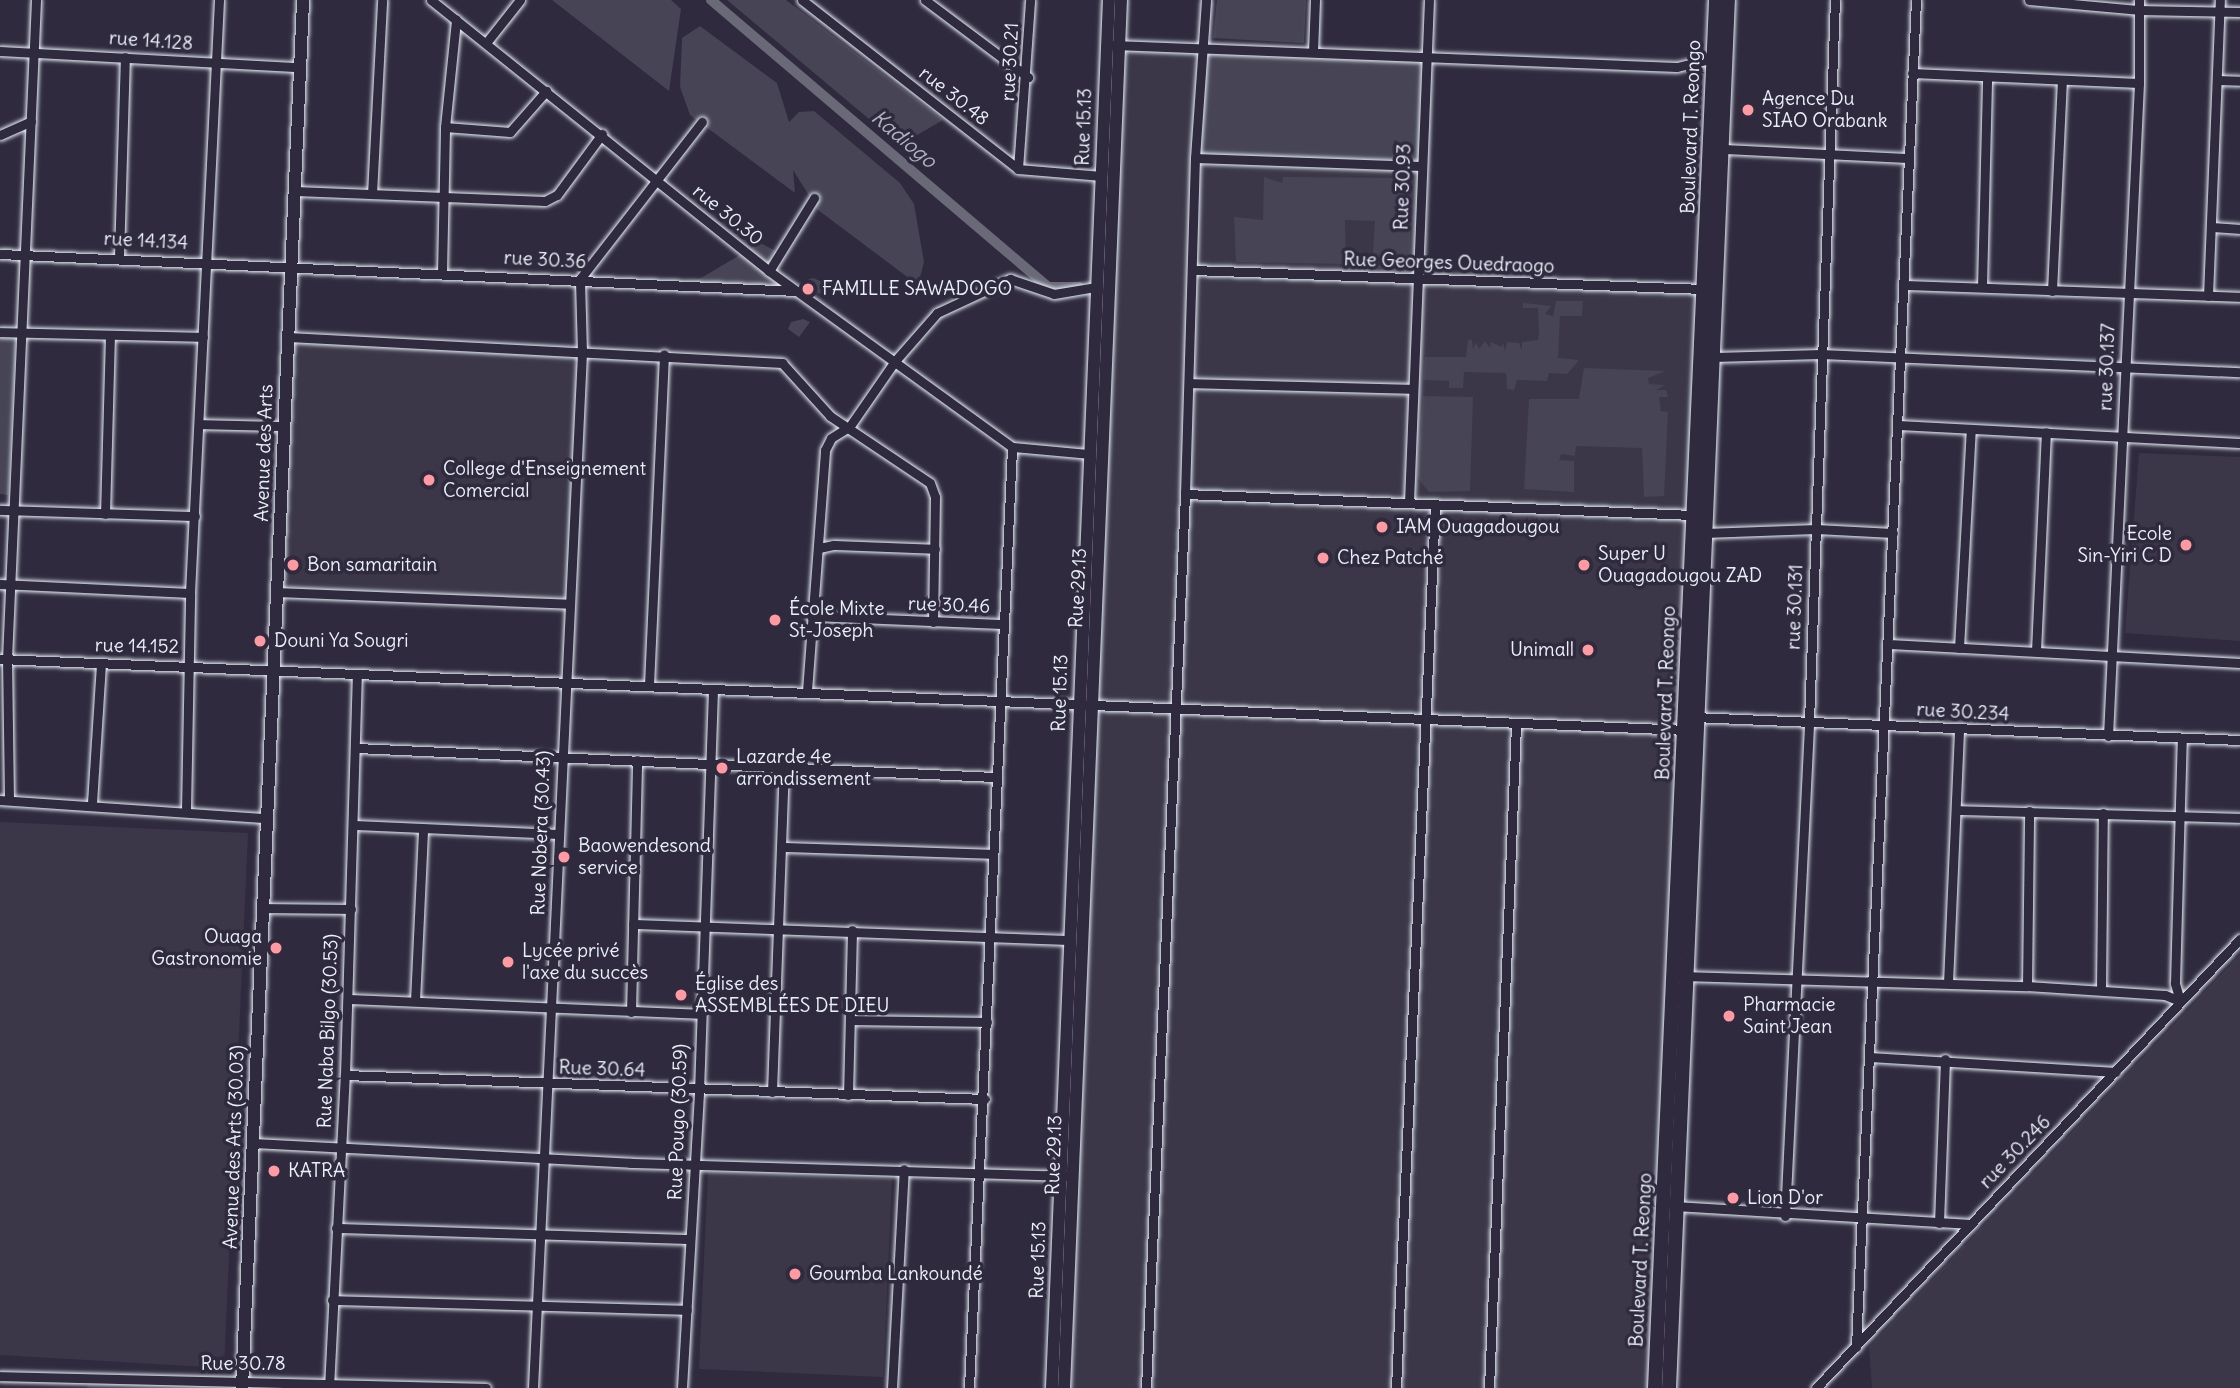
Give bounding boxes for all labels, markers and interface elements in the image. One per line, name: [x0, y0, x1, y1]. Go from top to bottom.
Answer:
street label: rue 30.21: [997, 22, 1023, 102]
street label: rue 14.128: [108, 27, 194, 55]
street label: Boulevard T. Reongo: [1677, 39, 1705, 215]
street label: rue 30.48: [915, 62, 993, 130]
street label: Rue 15.13: [1071, 88, 1097, 166]
place label: Agence Du SIAO Orabank: [1762, 88, 1887, 132]
marker: Agence Du SIAO Orabank: [1740, 102, 1756, 118]
water label: Kadiogo: [866, 105, 942, 173]
street label: Rue 30.93: [1390, 143, 1416, 231]
street label: rue 30.30: [688, 180, 768, 250]
street label: rue 14.134: [103, 227, 189, 255]
street label: rue 30.36: [503, 246, 587, 274]
street label: Rue Georges Ouedraogo: [1343, 248, 1555, 278]
place label: FAMILLE SAWADOGO: [822, 278, 1012, 300]
marker: FAMILLE SAWADOGO: [800, 281, 816, 297]
street label: rue 30.137: [2094, 323, 2120, 411]
street label: Avenue des Arts: [250, 384, 278, 522]
place label: College d'Enseignement Comercial: [443, 458, 646, 502]
marker: College d'Enseignement Comercial: [421, 472, 437, 488]
place label: IAM Ouagadougou: [1396, 516, 1560, 538]
marker: IAM Ouagadougou: [1374, 519, 1390, 535]
place label: Ecole Sin-Yiri C D: [2077, 523, 2172, 567]
marker: Ecole Sin-Yiri C D: [2178, 537, 2194, 553]
place label: Super U Ouagadougou ZAD: [1598, 543, 1762, 587]
street label: Rue 29.13: [1065, 547, 1091, 629]
place label: Chez Patché: [1337, 547, 1443, 569]
marker: Chez Patché: [1315, 550, 1331, 566]
place label: Bon samaritain: [307, 554, 437, 576]
marker: Bon samaritain: [285, 557, 301, 573]
marker: Super U Ouagadougou ZAD: [1576, 557, 1592, 573]
street label: rue 30.131: [1782, 564, 1808, 650]
street label: rue 30.46: [907, 592, 991, 618]
place label: École Mixte St-Joseph: [789, 598, 884, 642]
street label: Boulevard T. Reongo: [1652, 605, 1680, 781]
marker: École Mixte St-Joseph: [767, 612, 783, 628]
place label: Douni Ya Sougri: [274, 630, 408, 652]
marker: Douni Ya Sougri: [252, 633, 268, 649]
street label: rue 14.152: [95, 634, 179, 658]
place label: Unimall: [1510, 639, 1574, 661]
marker: Unimall: [1580, 642, 1596, 658]
street label: Rue 15.13: [1047, 654, 1073, 732]
street label: rue 30.234: [1916, 698, 2010, 726]
place label: Lazarde 4e arrondissement: [736, 746, 871, 790]
street label: Rue Nobera (30.43): [527, 750, 555, 916]
marker: Lazarde 4e arrondissement: [714, 760, 730, 776]
place label: Baowendesond service: [578, 835, 711, 879]
marker: Baowendesond service: [556, 849, 572, 865]
place label: Ouaga Gastronomie: [151, 926, 262, 970]
street label: Rue Naba Bilgo (30.53): [313, 933, 343, 1129]
marker: Ouaga Gastronomie: [268, 940, 284, 956]
place label: Lycée privé l'axe du succès: [522, 940, 648, 984]
marker: Lycée privé l'axe du succès: [500, 954, 516, 970]
place label: Église des ASSEMBLÉES DE DIEU: [695, 973, 890, 1017]
marker: Église des ASSEMBLÉES DE DIEU: [673, 987, 689, 1003]
place label: Pharmacie Saint Jean: [1743, 994, 1836, 1038]
marker: Pharmacie Saint Jean: [1721, 1008, 1737, 1024]
street label: Rue Pougo (30.59): [664, 1043, 692, 1201]
street label: Avenue des Arts (30.03): [219, 1045, 249, 1249]
street label: Rue 30.64: [558, 1056, 646, 1082]
street label: rue 30.246: [1975, 1111, 2055, 1193]
street label: Rue 29.13: [1041, 1115, 1067, 1195]
place label: KATRA: [288, 1160, 345, 1182]
marker: KATRA: [266, 1163, 282, 1179]
street label: Boulevard T. Reongo: [1625, 1172, 1657, 1348]
place label: Lion D'or: [1747, 1187, 1823, 1209]
marker: Lion D'or: [1725, 1190, 1741, 1206]
street label: Rue 15.13: [1025, 1221, 1051, 1299]
place label: Goumba Lankoundé: [809, 1263, 983, 1285]
marker: Goumba Lankoundé: [787, 1266, 803, 1282]
street label: Rue 30.78: [200, 1353, 286, 1375]

